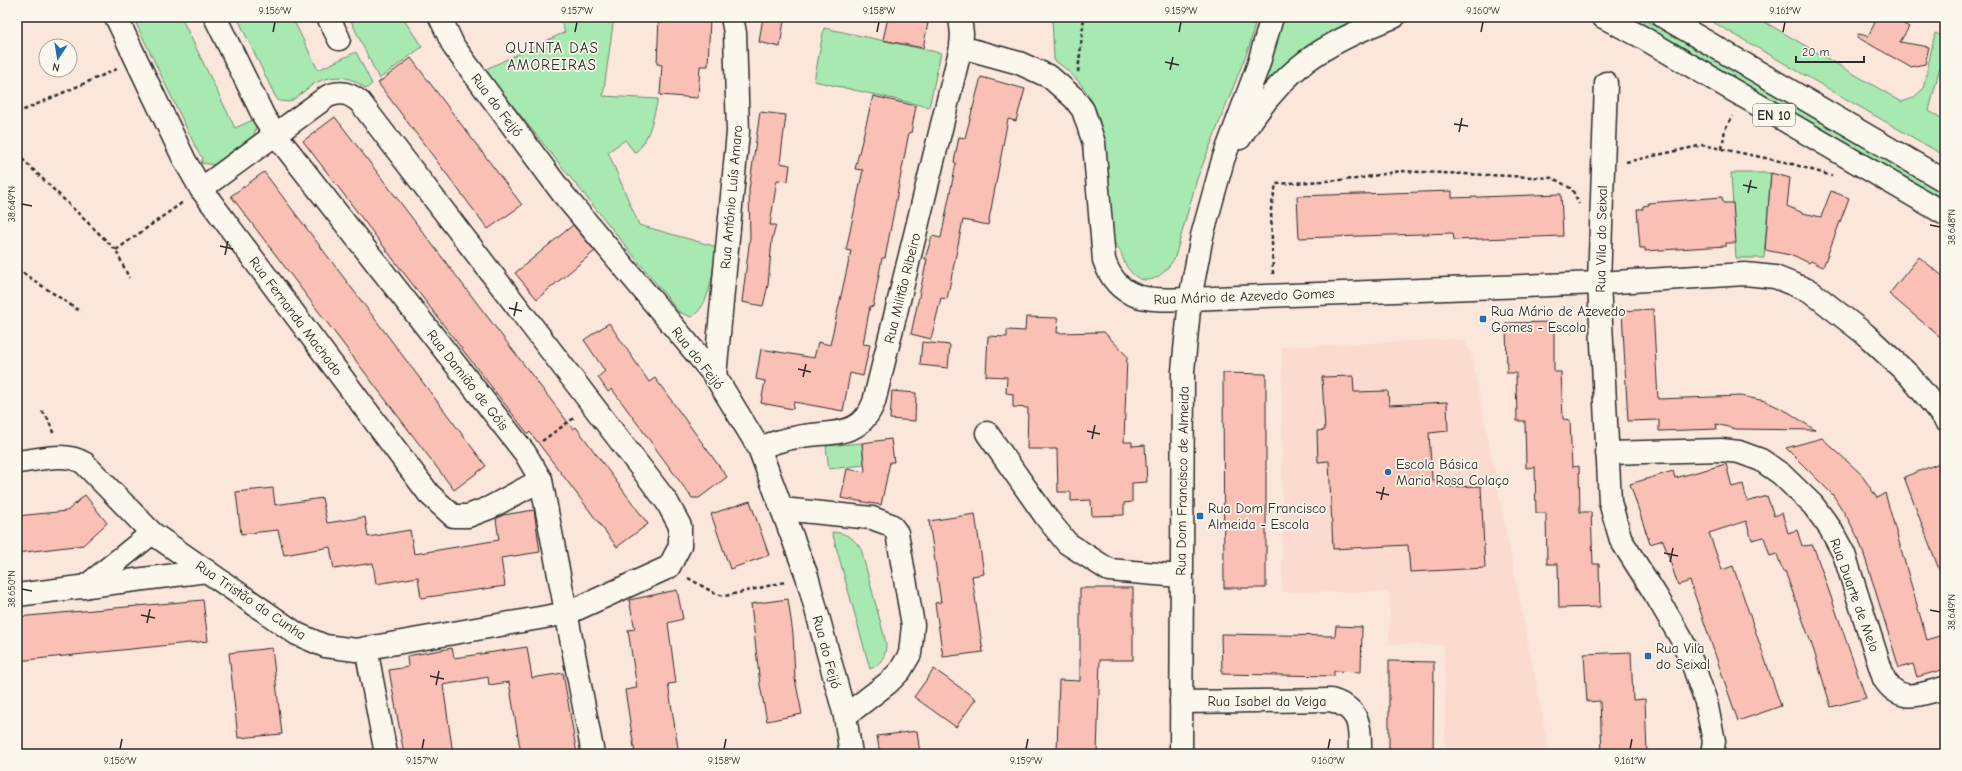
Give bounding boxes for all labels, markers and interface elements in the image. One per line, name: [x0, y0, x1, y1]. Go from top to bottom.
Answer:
text: 9.156°W: [259, 5, 292, 17]
text: 9.157°W: [561, 5, 593, 17]
text: 9.158°W: [863, 5, 896, 17]
text: 9.159°W: [1165, 5, 1198, 17]
text: 9.160°W: [1466, 5, 1500, 17]
text: 9.161°W: [1769, 5, 1801, 17]
north arrow: [38, 38, 78, 78]
scale bar: [1796, 38, 1864, 64]
district label: QUINTA DAS AMOREIRAS: [505, 39, 599, 74]
text: 20 m: [1802, 45, 1830, 59]
text: N: [51, 60, 61, 74]
street label: Rua do Feijó: [467, 70, 526, 140]
road number: EN 10: [1753, 104, 1795, 126]
street label: Rua António Luís Amaro: [717, 124, 746, 270]
street label: Rua Vila do Seixal: [1592, 185, 1611, 293]
text: 38.649°N: [6, 186, 18, 222]
text: 38.648°N: [1946, 209, 1958, 245]
street label: Rua Militão Ribeiro: [881, 231, 924, 345]
street label: Rua Fernanda Machado: [245, 253, 346, 379]
street label: Rua Mário de Azevedo Gomes: [1153, 285, 1335, 308]
place label: Rua Mário de Azevedo Gomes - Escola: [1491, 303, 1626, 336]
marker: Rua Mário de Azevedo Gomes - Escola: [1478, 314, 1488, 324]
street label: Rua do Feijó: [668, 323, 727, 393]
street label: Rua Damião de Góis: [423, 327, 512, 434]
street label: Rua Dom Francisco de Almeida: [1172, 386, 1193, 576]
place label: Escola Básica Maria Rosa Colaço: [1396, 456, 1509, 489]
marker: Escola Básica Maria Rosa Colaço: [1383, 467, 1393, 477]
place label: Rua Dom Francisco Almeida - Escola: [1208, 500, 1326, 533]
marker: Rua Dom Francisco Almeida - Escola: [1195, 511, 1205, 521]
street label: Rua Duarte de Melo: [1826, 536, 1883, 654]
street label: Rua Tristão da Cunha: [192, 557, 309, 644]
text: 38.650°N: [6, 570, 18, 608]
text: 38.649°N: [1946, 594, 1958, 630]
street label: Rua do Feijó: [809, 614, 844, 691]
place label: Rua Vila do Seixal: [1656, 640, 1710, 673]
marker: Rua Vila do Seixal: [1643, 651, 1653, 661]
street label: Rua Isabel da Veiga: [1208, 693, 1326, 710]
text: 9.156°W: [104, 755, 137, 767]
text: 9.157°W: [406, 755, 438, 767]
text: 9.158°W: [708, 755, 741, 767]
text: 9.159°W: [1010, 755, 1043, 767]
text: 9.160°W: [1311, 755, 1345, 767]
text: 9.161°W: [1614, 755, 1646, 767]

